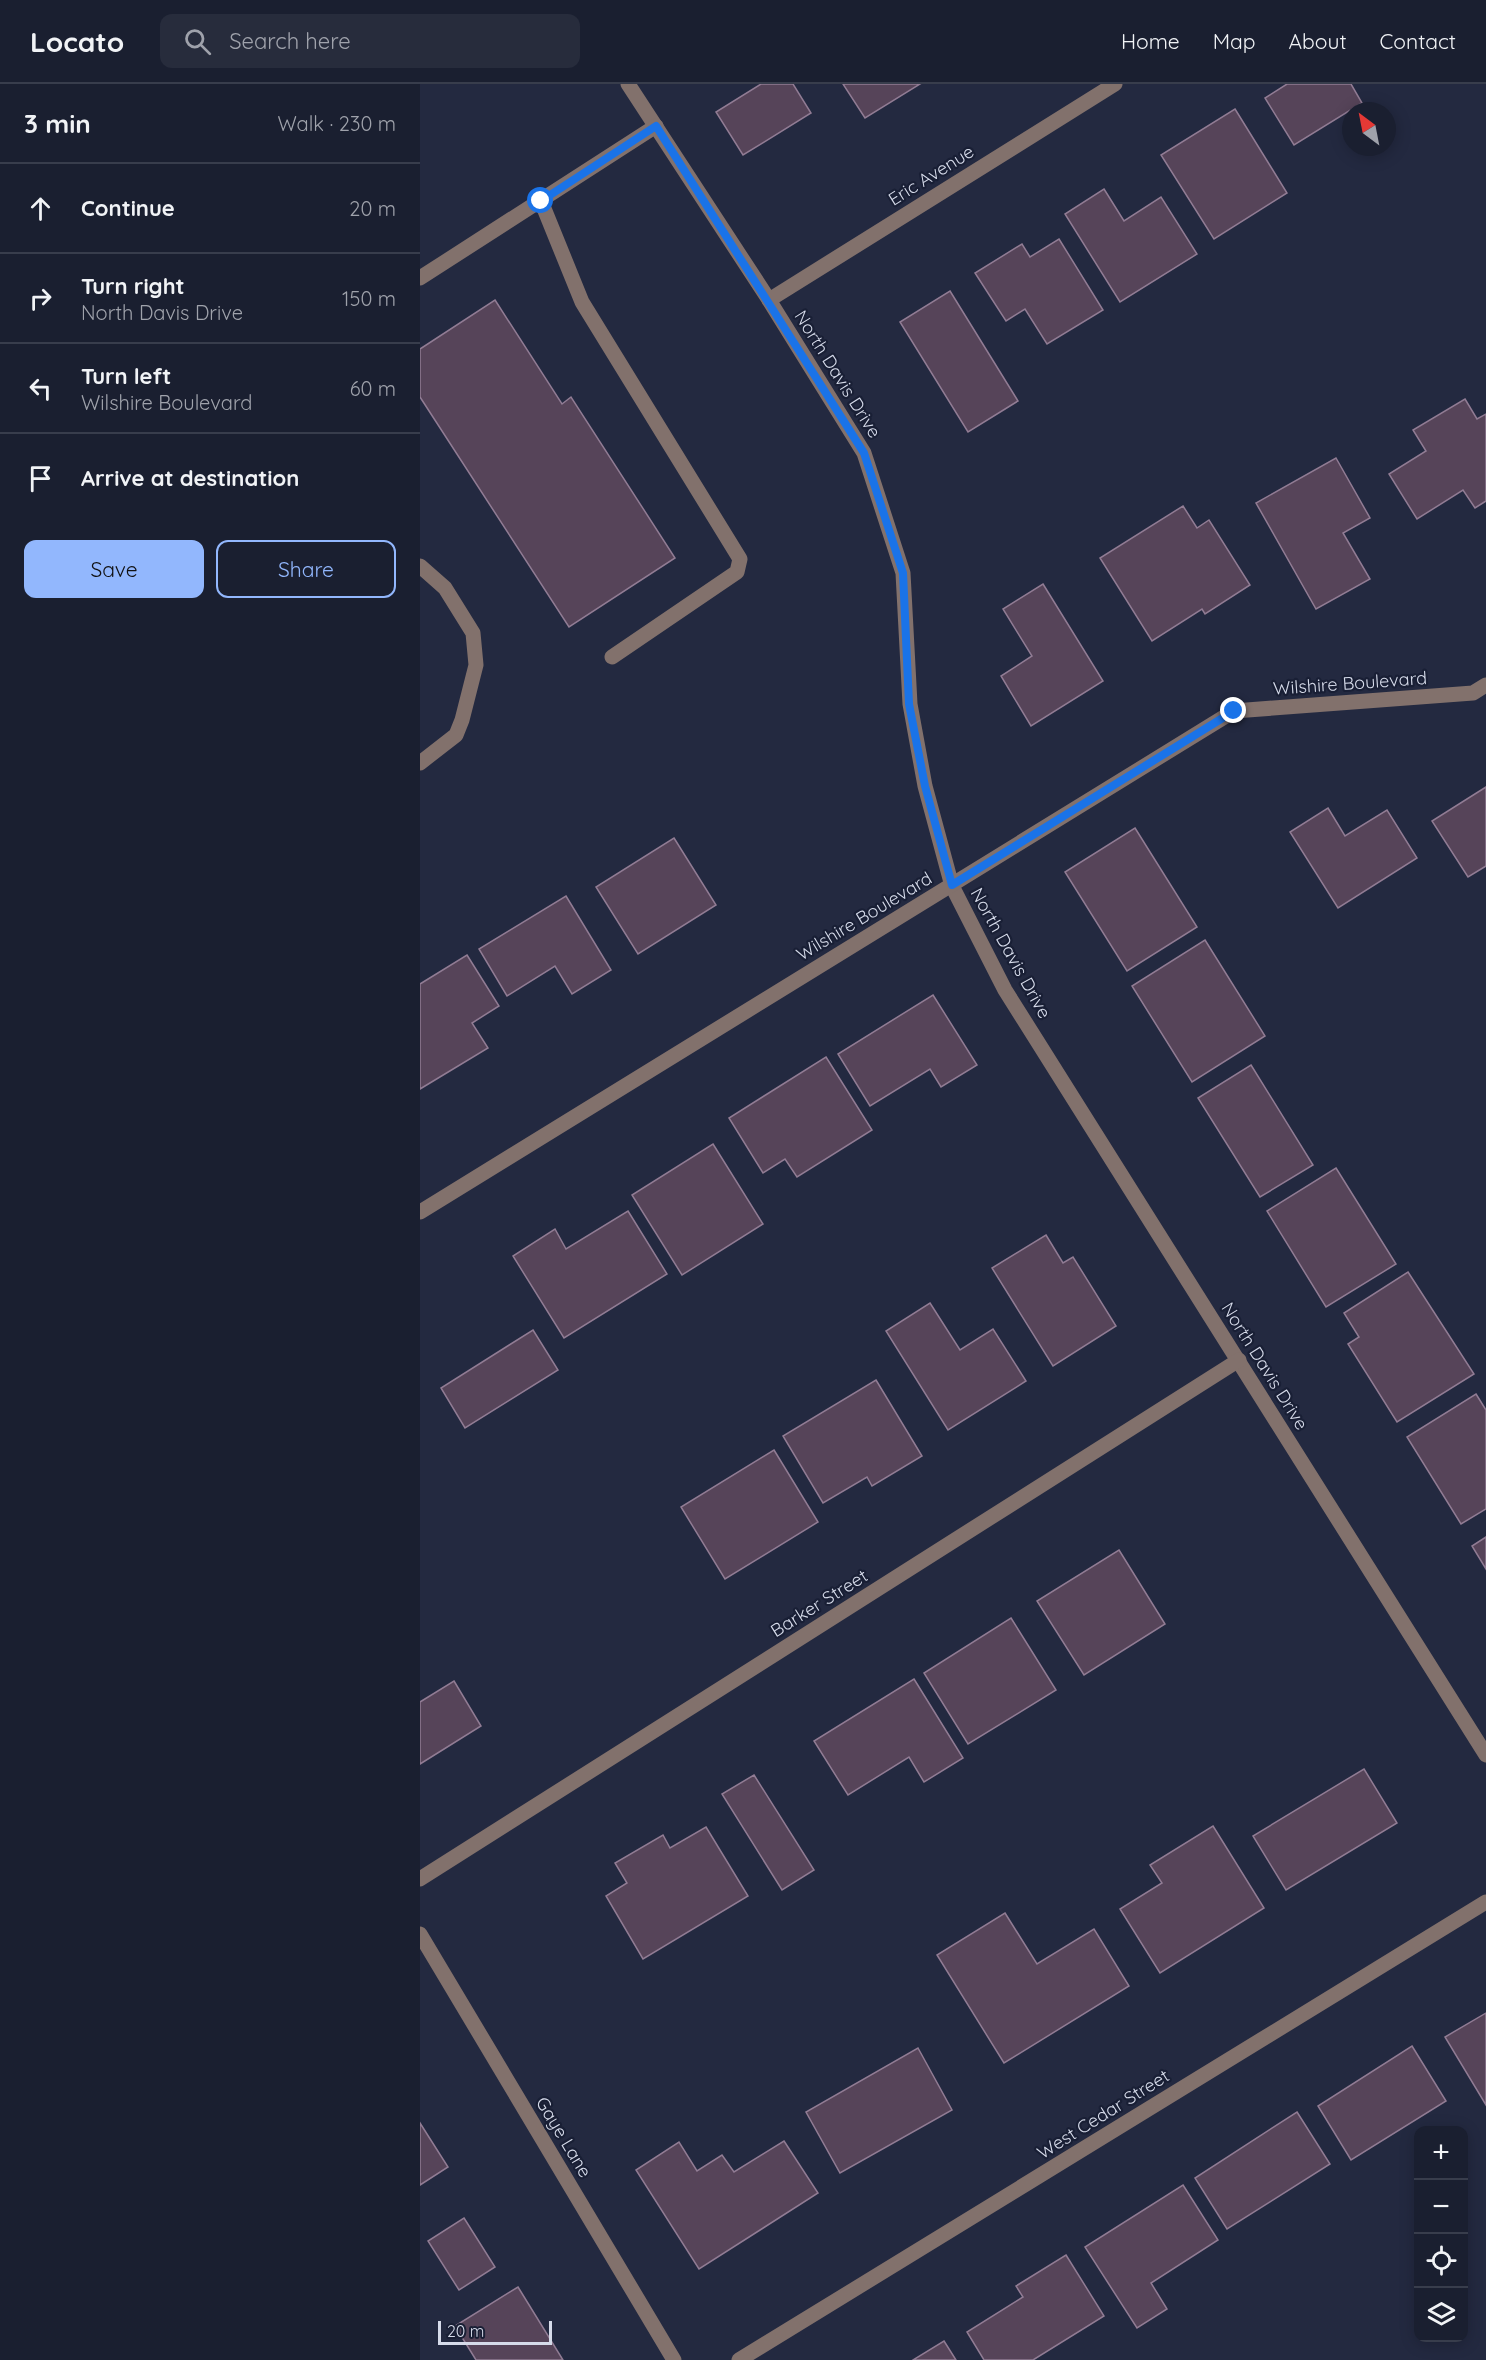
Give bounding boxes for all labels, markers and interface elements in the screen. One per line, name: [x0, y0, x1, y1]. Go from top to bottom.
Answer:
search box: [160, 14, 580, 68]
text: Locato: [30, 24, 124, 59]
icon: search: [181, 25, 214, 58]
text: Search here: [229, 27, 351, 55]
text: Home: [1121, 28, 1180, 54]
text: Map: [1213, 28, 1256, 54]
text: About: [1289, 28, 1347, 54]
text: Contact: [1380, 28, 1456, 54]
north arrow: [1342, 102, 1396, 156]
text: 3 min: [24, 107, 91, 140]
text: Walk · 230 m: [277, 111, 396, 136]
street label: Eric Avenue: [884, 140, 978, 210]
route start: [527, 187, 553, 213]
icon: ahead: [24, 192, 57, 225]
text: Continue: [81, 194, 175, 222]
text: 20 m: [349, 196, 396, 221]
text: Turn right: [81, 272, 185, 300]
icon: right: [24, 282, 57, 315]
text: 150 m: [342, 286, 396, 311]
text: North Davis Drive: [81, 300, 243, 325]
street label: North Davis Drive: [790, 306, 886, 442]
text: Turn left: [81, 362, 171, 390]
icon: left: [24, 372, 57, 405]
text: 60 m: [350, 376, 396, 401]
text: Wilshire Boulevard: [81, 390, 252, 415]
icon: arrive: [24, 462, 57, 495]
text: Arrive at destination: [81, 464, 299, 492]
button: Save: [24, 540, 204, 598]
button: Share: [216, 540, 396, 598]
street label: Wilshire Boulevard: [1272, 666, 1428, 700]
route end: [1220, 697, 1246, 723]
street label: Wilshire Boulevard: [792, 866, 936, 966]
street label: North Davis Drive: [966, 884, 1056, 1022]
street label: North Davis Drive: [1217, 1298, 1313, 1434]
street label: Barker Street: [766, 1564, 872, 1642]
street label: West Cedar Street: [1033, 2064, 1173, 2164]
street label: Gaye Lane: [531, 2093, 597, 2181]
map controls: [1414, 2126, 1468, 2342]
button: +: [1414, 2126, 1468, 2180]
button: −: [1414, 2180, 1468, 2234]
button: locate: [1414, 2234, 1468, 2288]
button: layers: [1414, 2288, 1468, 2342]
scale bar: [438, 2318, 552, 2346]
text: 20 m: [447, 2321, 484, 2341]

